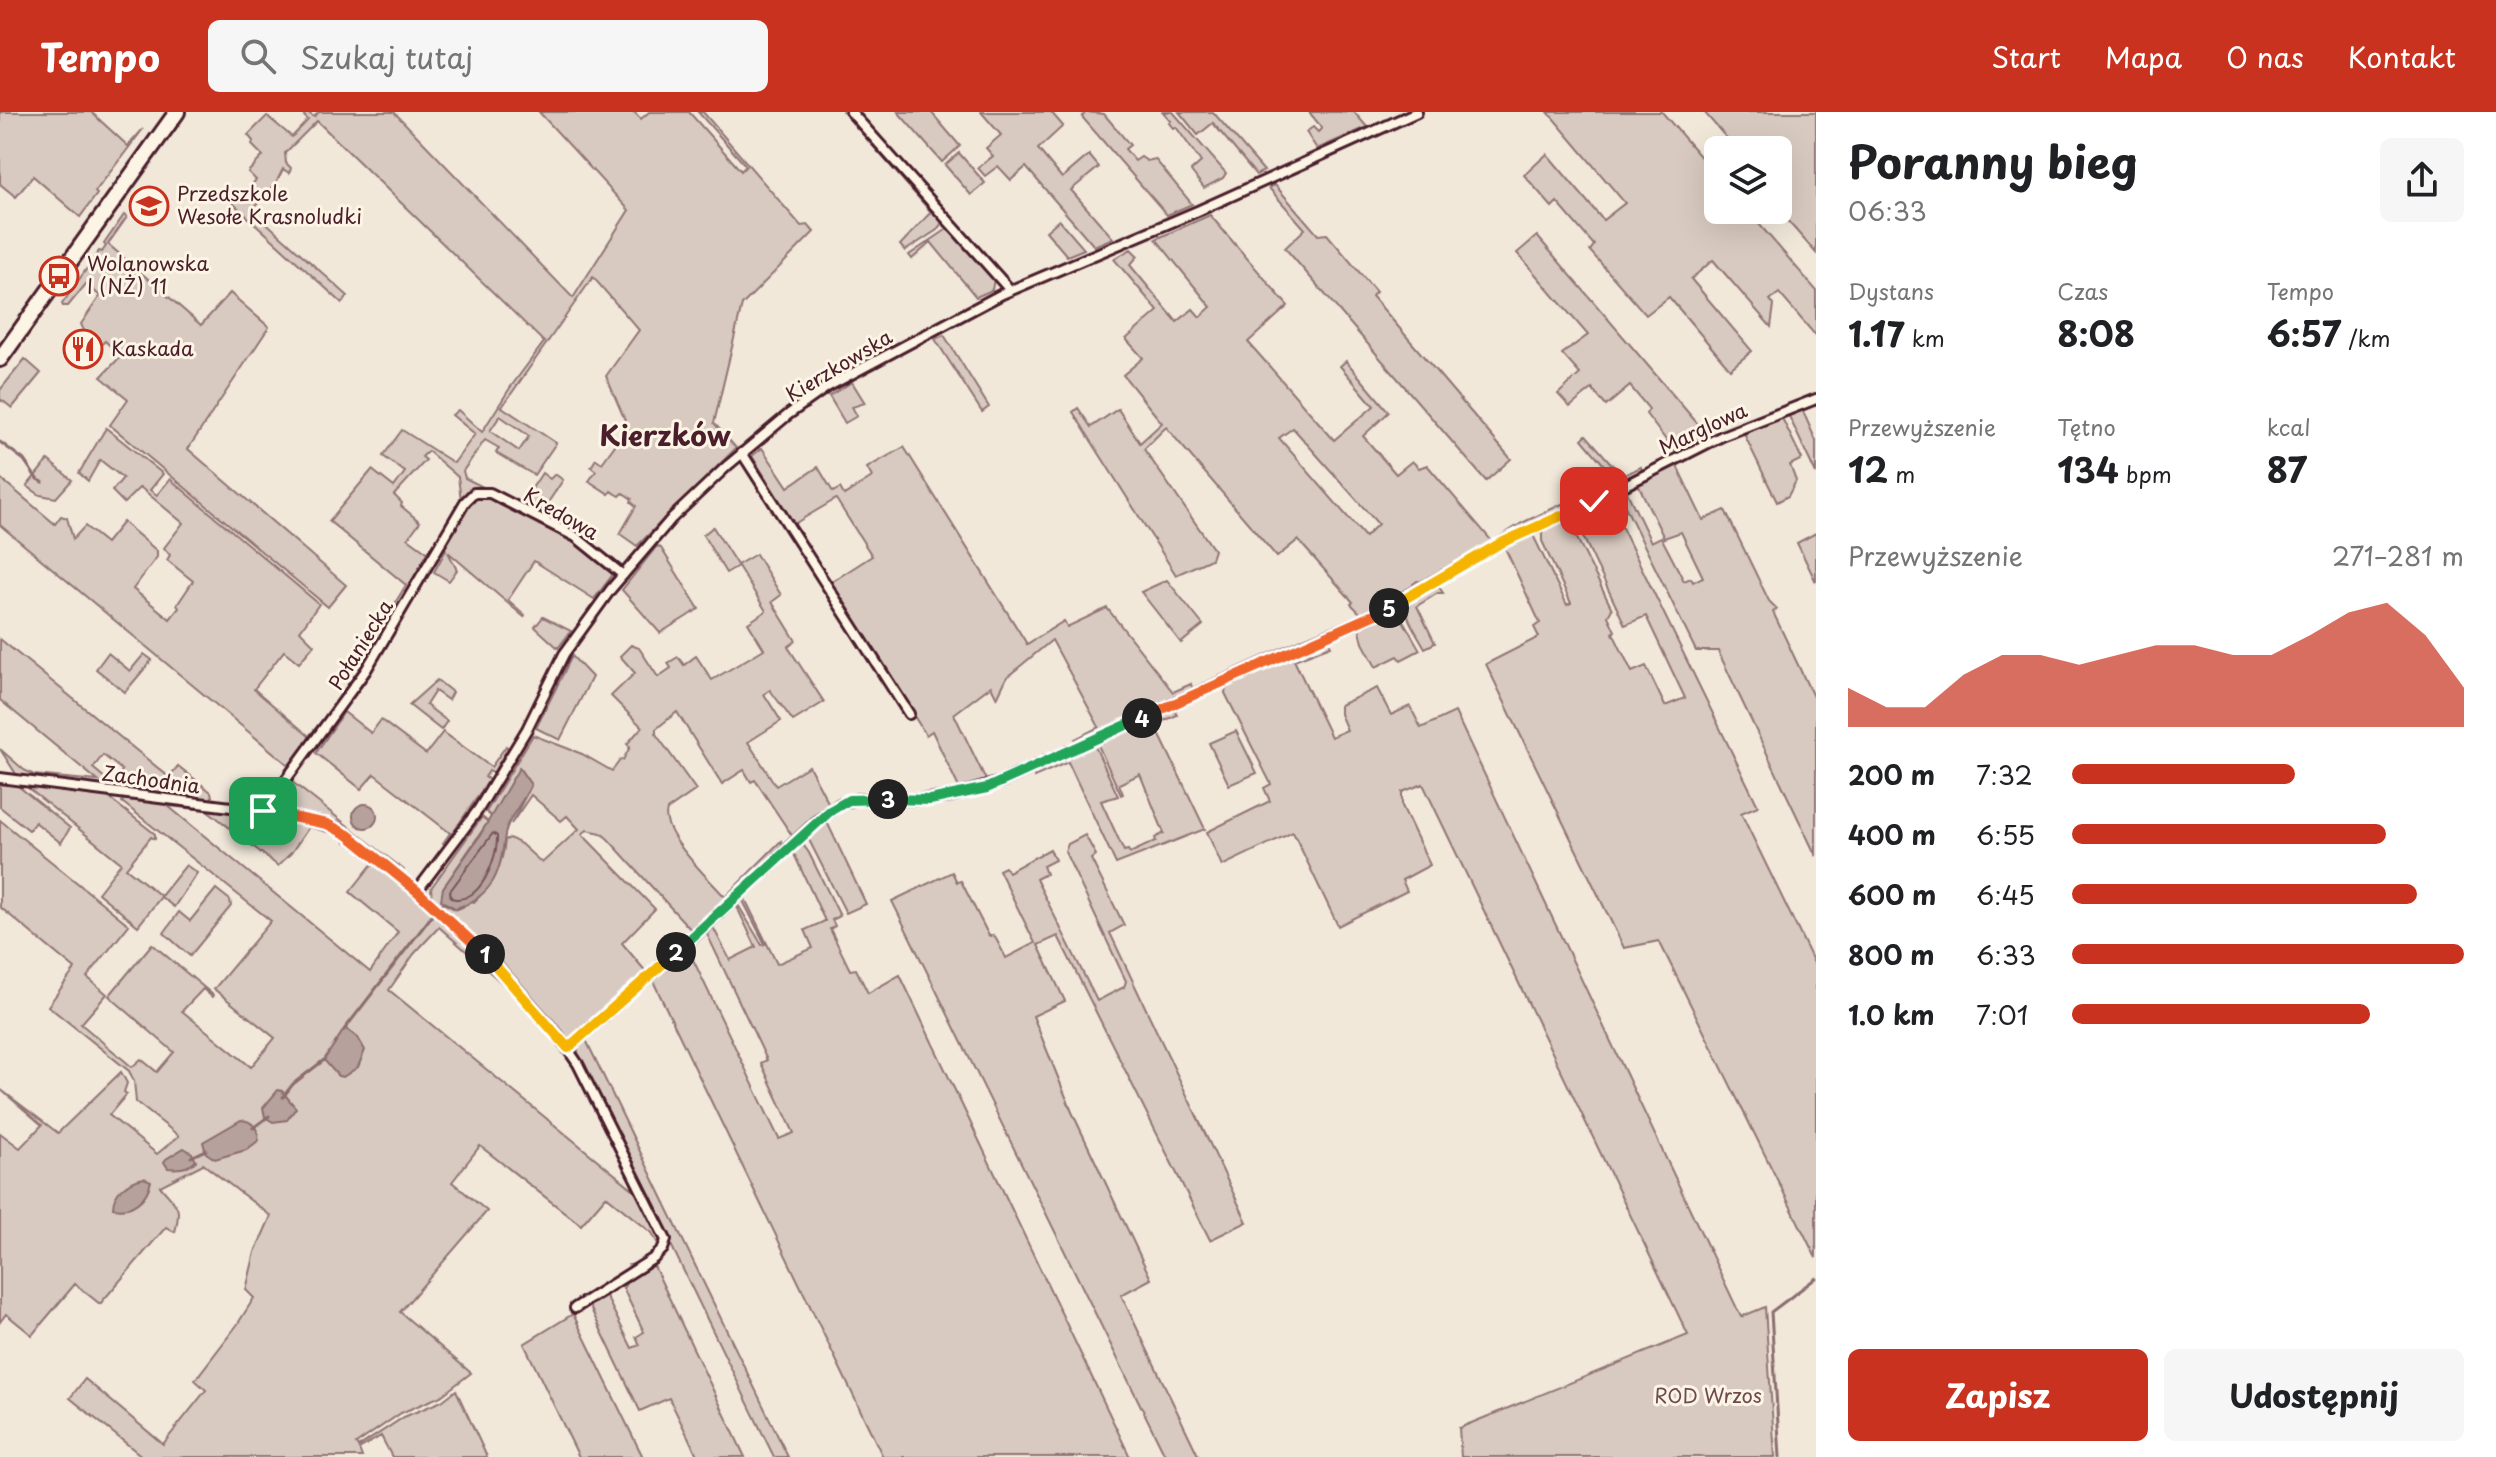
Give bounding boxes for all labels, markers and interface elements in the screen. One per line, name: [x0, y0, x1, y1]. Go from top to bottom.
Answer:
search box: [208, 20, 768, 92]
text: Tempo: [40, 28, 160, 85]
icon: search: [236, 34, 280, 78]
text: Szukaj tutaj: [300, 34, 473, 79]
text: Start: [1991, 35, 2061, 78]
text: Mapa: [2105, 35, 2182, 78]
text: O nas: [2226, 35, 2304, 78]
text: Kontakt: [2348, 35, 2456, 78]
text: Poranny bieg: [1848, 128, 2137, 194]
map controls: [1704, 136, 1792, 224]
button: layers: [1704, 136, 1792, 224]
button: share: [2380, 138, 2464, 222]
place label: Przedszkole Wesołe Krasnoludki: [177, 178, 362, 231]
school or university icon: Przedszkole Wesołe Krasnoludki: [128, 185, 170, 227]
text: 06:33: [1848, 191, 1927, 230]
place label: Wolanowska I (NŻ) 11: [87, 248, 209, 301]
bus stop icon: Wolanowska I (NŻ) 11: [38, 255, 80, 297]
text: Dystans: [1848, 274, 1934, 307]
text: Czas: [2057, 274, 2108, 307]
text: Tempo: [2267, 274, 2334, 307]
text: 1.17: [1848, 307, 1905, 359]
text: 8:08: [2057, 307, 2135, 359]
text: 6:57: [2267, 307, 2341, 359]
street label: Kierzkowska: [779, 321, 898, 409]
text: km: [1905, 321, 1945, 354]
text: /km: [2341, 321, 2391, 354]
restaurant icon: Kaskada: [62, 328, 104, 370]
place label: Kaskada: [111, 333, 194, 363]
street label: Marglowa: [1653, 394, 1752, 462]
text: Przewyższenie: [1848, 410, 1996, 443]
text: Tętno: [2057, 410, 2116, 443]
text: kcal: [2267, 410, 2311, 443]
district label: Kierzków: [599, 413, 731, 456]
text: 12: [1848, 443, 1888, 495]
text: 134: [2057, 443, 2119, 495]
text: 87: [2267, 443, 2307, 495]
text: m: [1888, 457, 1915, 490]
text: bpm: [2119, 457, 2172, 490]
pin: [1560, 467, 1628, 535]
street label: Kredowa: [518, 479, 605, 547]
icon: check: [1572, 479, 1616, 523]
text: Przewyższenie: [1848, 536, 2023, 575]
text: 271–281 m: [2332, 536, 2464, 575]
pin: 5: [1369, 588, 1409, 628]
text: 5: [1382, 591, 1396, 624]
street label: Połaniecka: [320, 593, 400, 696]
pin: 4: [1122, 698, 1162, 738]
text: 4: [1135, 701, 1149, 734]
text: 200 m: [1848, 755, 1935, 794]
text: 7:32: [1976, 755, 2033, 794]
street label: Zachodnia: [100, 757, 203, 801]
pin: [229, 777, 297, 845]
pin: 3: [868, 779, 908, 819]
text: 3: [881, 782, 895, 815]
icon: arrive: [241, 789, 285, 833]
text: 400 m: [1848, 815, 1936, 854]
text: 6:55: [1976, 815, 2035, 854]
text: 600 m: [1848, 875, 1936, 914]
text: 6:45: [1976, 875, 2035, 914]
pin: 2: [656, 932, 696, 972]
pin: 1: [465, 934, 505, 974]
text: 2: [668, 935, 684, 968]
text: 800 m: [1848, 935, 1935, 974]
text: 6:33: [1976, 935, 2036, 974]
text: 1: [480, 937, 490, 970]
text: 1.0 km: [1848, 995, 1935, 1034]
text: 7:01: [1976, 995, 2029, 1034]
button: Zapisz: [1848, 1349, 2148, 1441]
button: Udostępnij: [2164, 1349, 2464, 1441]
park label: ROD Wrzos: [1654, 1380, 1762, 1410]

